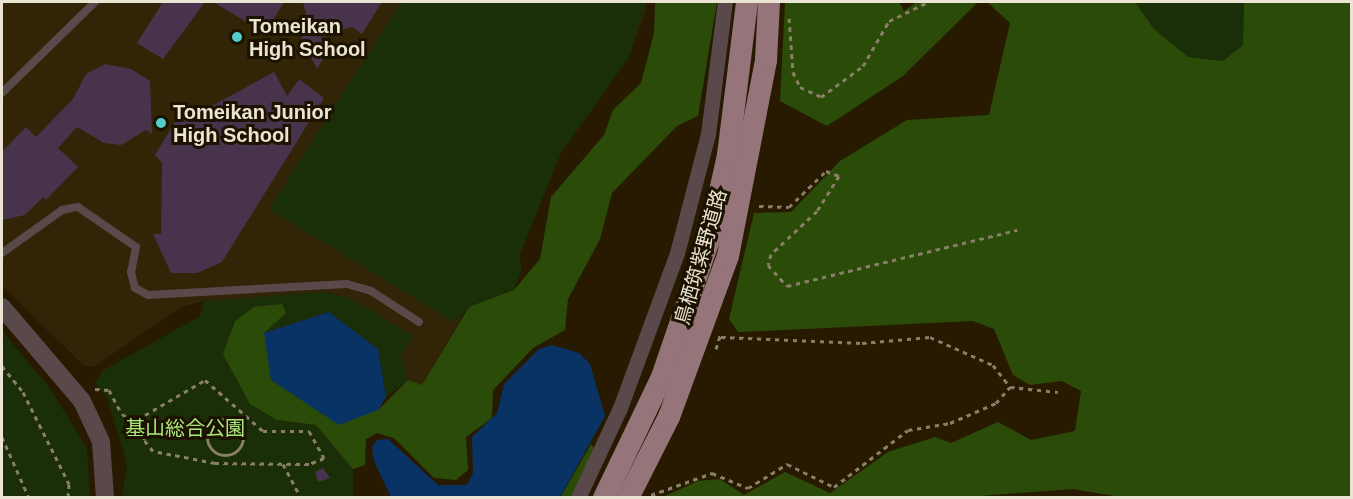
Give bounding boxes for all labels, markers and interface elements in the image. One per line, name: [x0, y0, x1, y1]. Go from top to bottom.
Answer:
place label: Tomeikan High School: [249, 14, 366, 61]
marker: Tomeikan High School: [230, 30, 244, 44]
place label: Tomeikan Junior High School: [173, 100, 332, 147]
marker: Tomeikan Junior High School: [154, 116, 168, 130]
street label: 鳥栖筑紫野道路: [670, 186, 732, 328]
park label: 基山総合公園: [125, 416, 245, 440]

